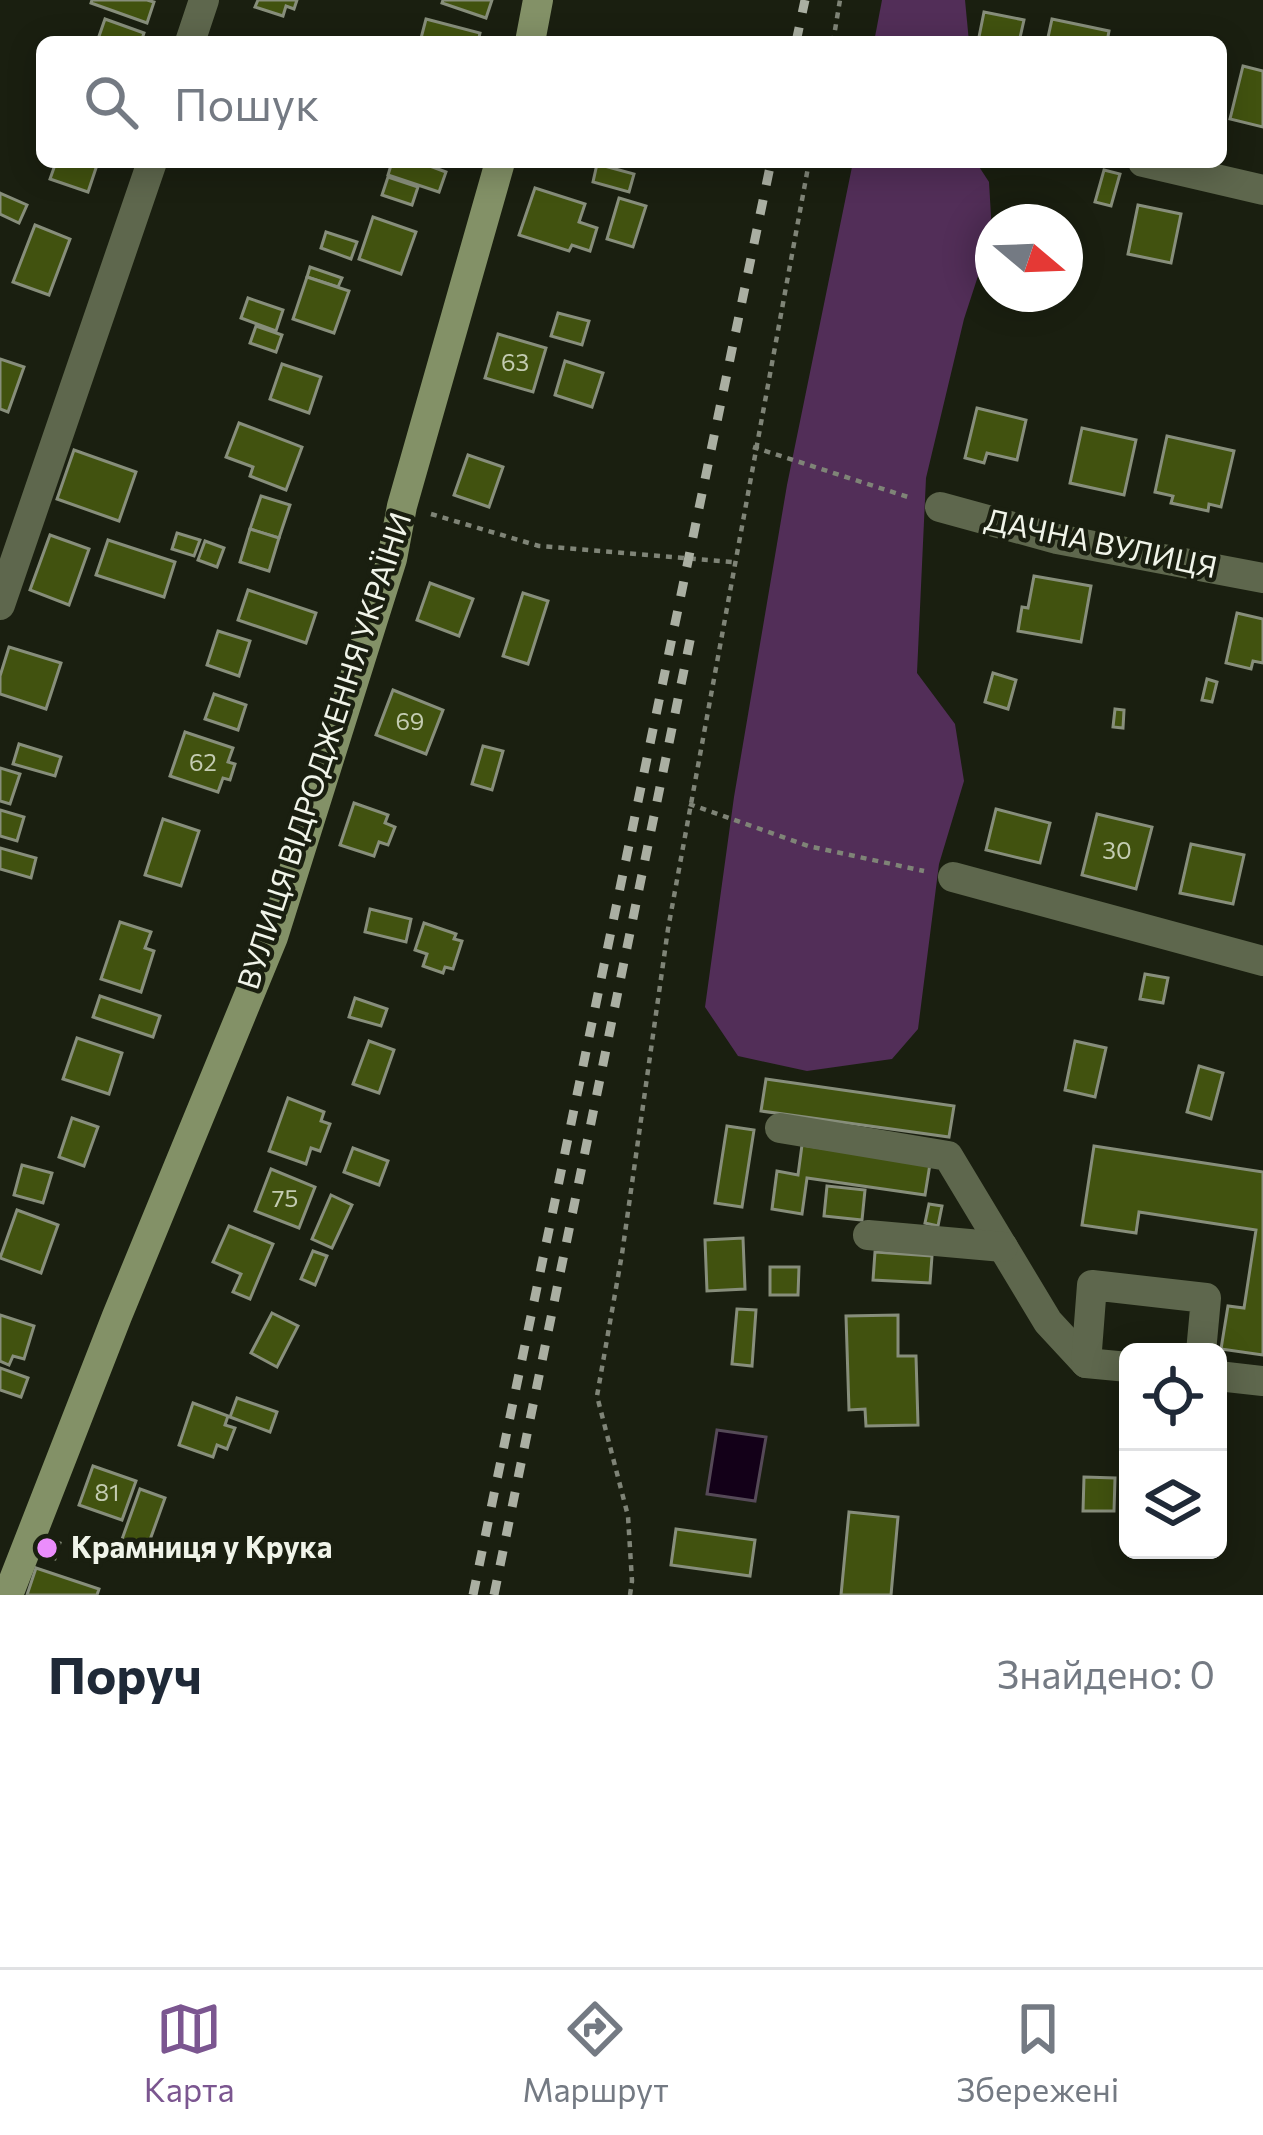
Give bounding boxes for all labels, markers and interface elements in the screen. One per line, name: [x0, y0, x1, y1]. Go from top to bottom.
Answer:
search box: [36, 36, 1227, 168]
icon: search: [78, 69, 144, 135]
text: Пошук: [174, 75, 319, 130]
north arrow: [975, 204, 1083, 312]
house number: 63: [501, 347, 529, 376]
street label: ДАЧНА ВУЛИЦЯ: [982, 499, 1221, 584]
street label: ВУЛИЦЯ ВІДРОДЖЕННЯ УКРАЇНИ: [228, 507, 417, 993]
house number: 69: [396, 706, 424, 735]
house number: 62: [189, 747, 217, 776]
house number: 30: [1102, 835, 1132, 864]
house number: 75: [272, 1183, 298, 1212]
map controls: [1119, 1343, 1227, 1559]
button: locate: [1119, 1343, 1227, 1451]
button: layers: [1119, 1451, 1227, 1559]
house number: 81: [95, 1477, 119, 1506]
place label: Крамниця у Крука: [71, 1527, 332, 1564]
marker: Крамниця у Крука: [34, 1535, 60, 1561]
text: Поруч: [48, 1642, 202, 1705]
text: Знайдено: 0: [997, 1649, 1215, 1697]
tab: Карта: [144, 1996, 235, 2109]
tab: Маршрут: [522, 1996, 669, 2109]
tab: Збережені: [956, 1996, 1119, 2109]

